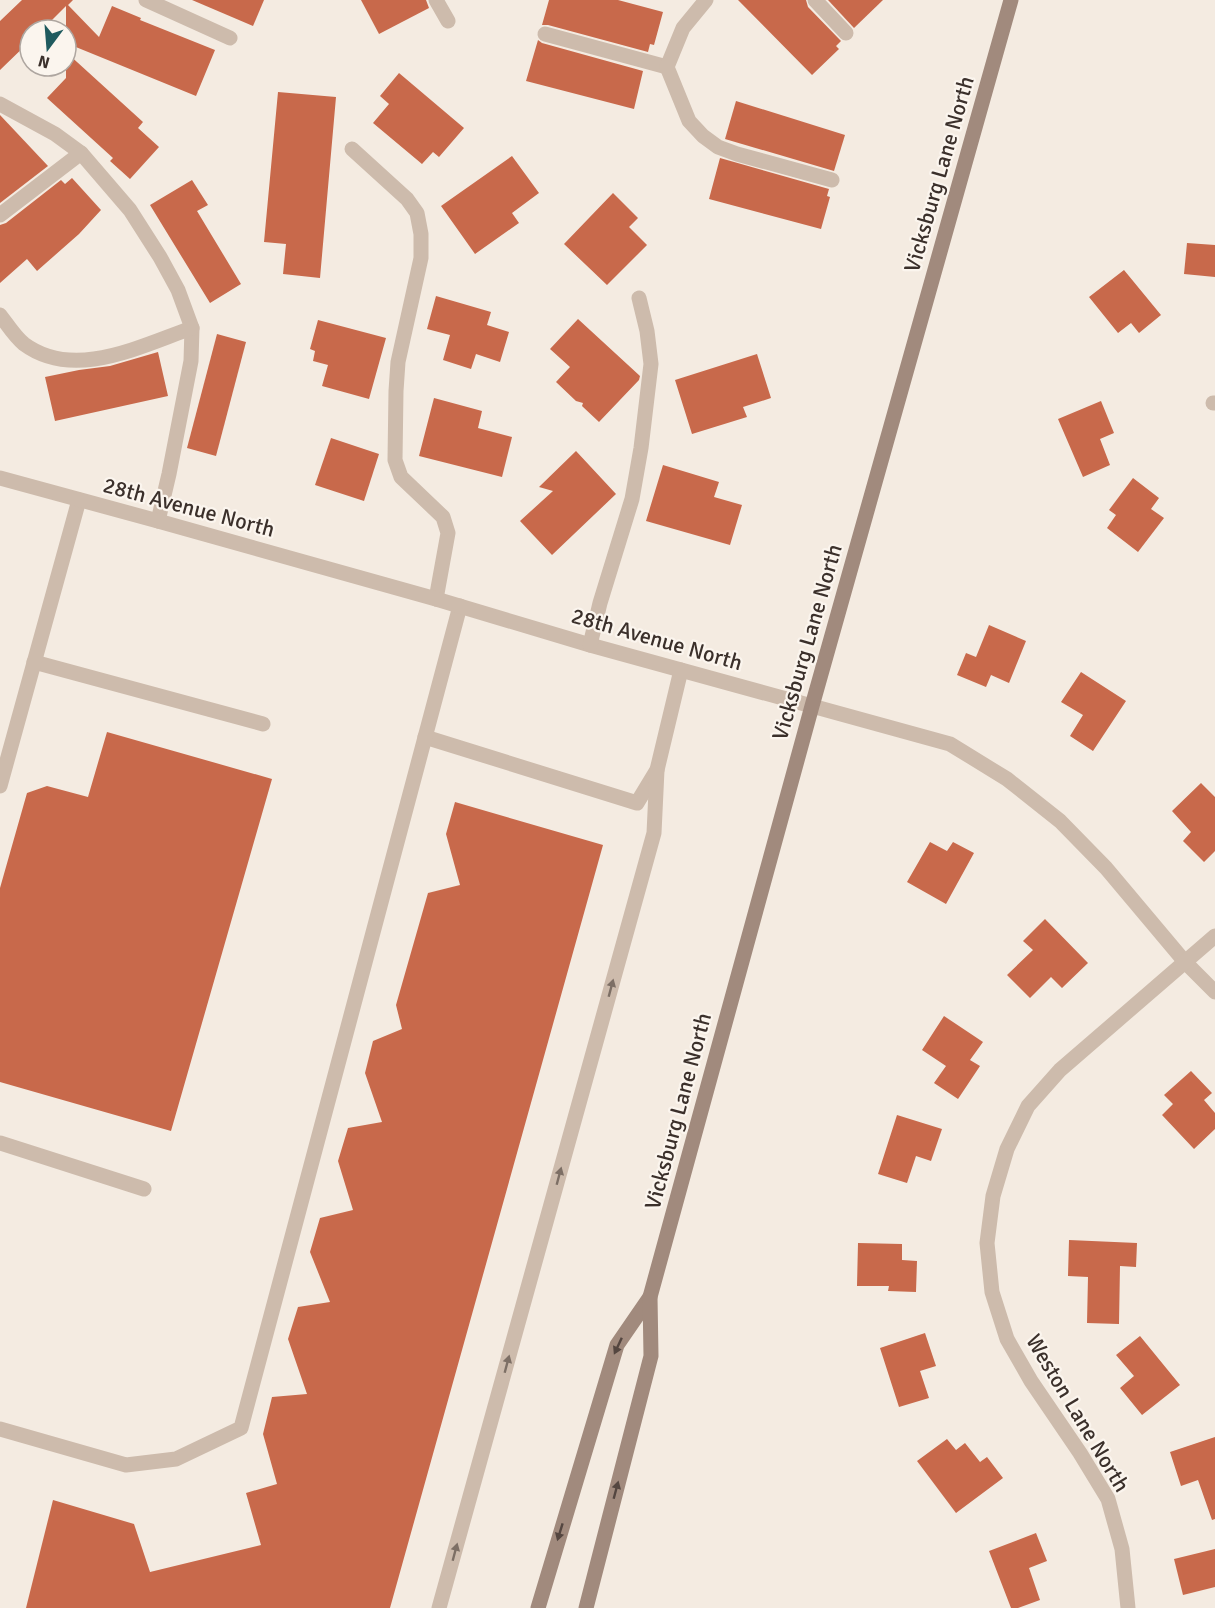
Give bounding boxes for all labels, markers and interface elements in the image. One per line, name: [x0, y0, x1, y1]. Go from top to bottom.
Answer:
north arrow: [18, 18, 78, 78]
text: N: [36, 50, 52, 73]
street label: Vicksburg Lane North: [898, 73, 980, 275]
street label: 28th Avenue North: [100, 471, 278, 543]
street label: Vicksburg Lane North: [766, 541, 848, 743]
street label: 28th Avenue North: [568, 602, 746, 676]
one-way arrow: [607, 979, 616, 997]
street label: Vicksburg Lane North: [639, 1010, 717, 1212]
one-way arrow: [555, 1167, 564, 1185]
street label: Weston Lane North: [1020, 1329, 1136, 1497]
one-way arrow: [613, 1338, 622, 1355]
one-way arrow: [503, 1355, 512, 1373]
one-way arrow: [612, 1481, 622, 1500]
one-way arrow: [555, 1523, 564, 1541]
one-way arrow: [451, 1543, 460, 1561]

